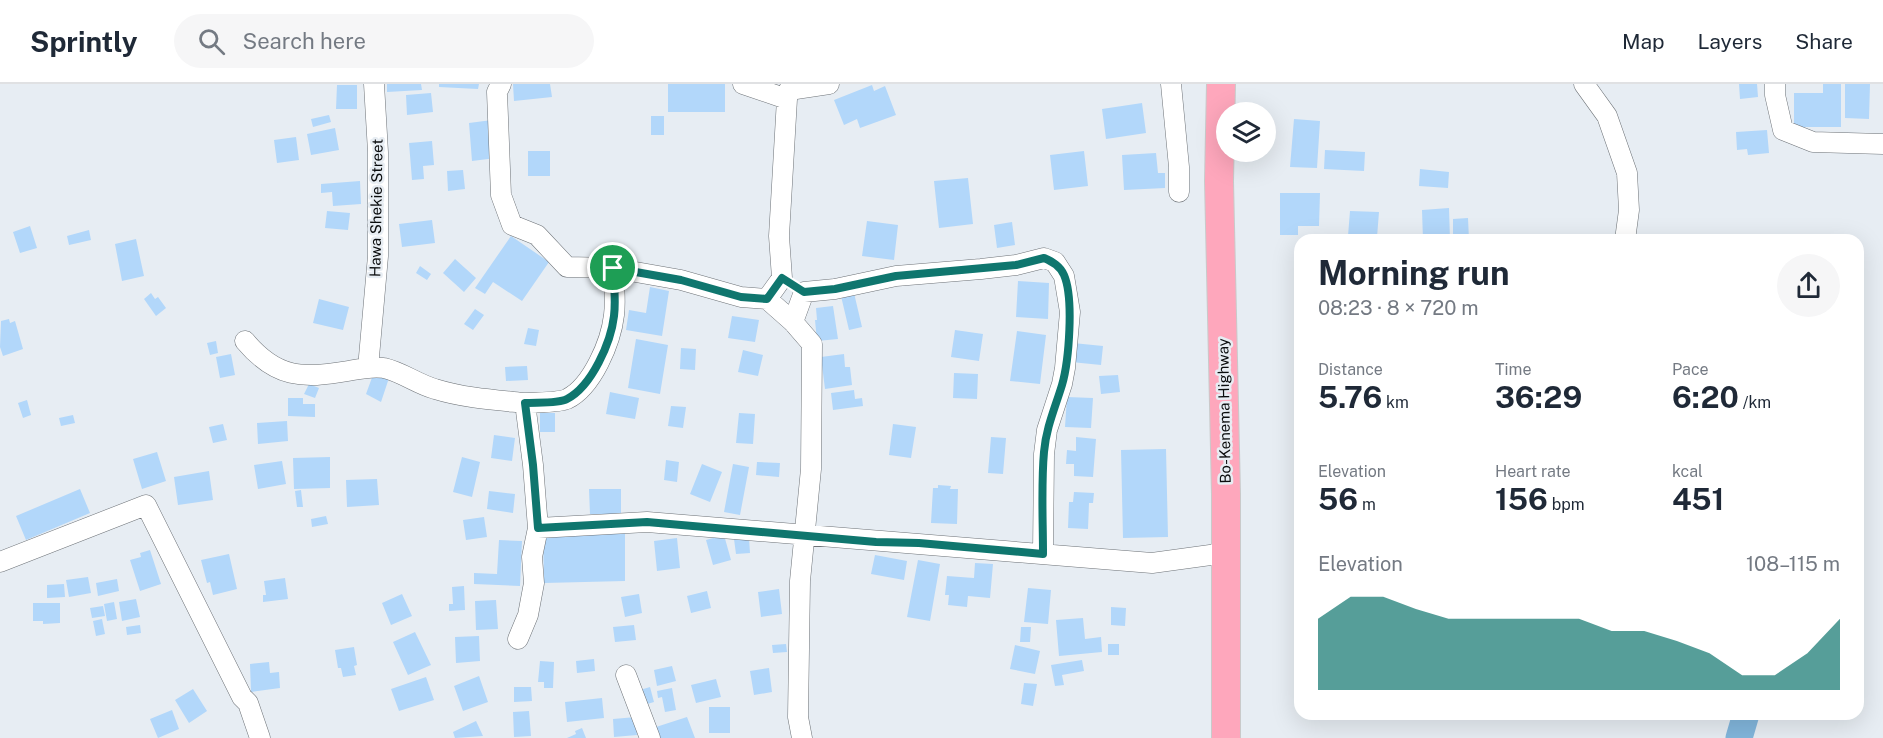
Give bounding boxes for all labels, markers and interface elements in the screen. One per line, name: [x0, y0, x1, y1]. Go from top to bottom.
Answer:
search box: [174, 14, 594, 68]
text: Sprintly: [30, 25, 138, 58]
icon: search: [195, 25, 228, 58]
text: Search here: [243, 28, 366, 54]
text: Map: [1622, 29, 1665, 54]
text: Layers: [1698, 29, 1762, 54]
text: Share: [1795, 29, 1853, 54]
map controls: [1216, 102, 1276, 162]
button: layers: [1216, 102, 1276, 162]
street label: Hawa Shekie Street: [366, 139, 386, 277]
pin: [587, 242, 638, 293]
icon: arrive: [596, 251, 629, 284]
text: Morning run: [1318, 254, 1510, 292]
button: share: [1777, 254, 1840, 317]
text: 08:23 · 8 × 720 m: [1318, 296, 1479, 320]
street label: Bo-Kenema Highway: [1214, 338, 1234, 484]
text: Distance: [1318, 360, 1383, 379]
text: Time: [1495, 360, 1531, 379]
text: Pace: [1672, 360, 1709, 379]
text: 5.76: [1318, 379, 1382, 415]
text: 36:29: [1495, 379, 1582, 415]
text: 6:20: [1672, 379, 1739, 415]
text: km: [1382, 393, 1409, 412]
text: /km: [1739, 393, 1771, 412]
text: Elevation: [1318, 462, 1386, 481]
text: Heart rate: [1495, 462, 1571, 481]
text: kcal: [1672, 462, 1703, 481]
text: 56: [1318, 481, 1358, 517]
text: 156: [1495, 481, 1548, 517]
text: 451: [1672, 481, 1724, 517]
text: m: [1358, 495, 1376, 514]
text: bpm: [1548, 495, 1585, 514]
text: Elevation: [1318, 552, 1403, 576]
text: 108–115 m: [1746, 552, 1840, 576]

